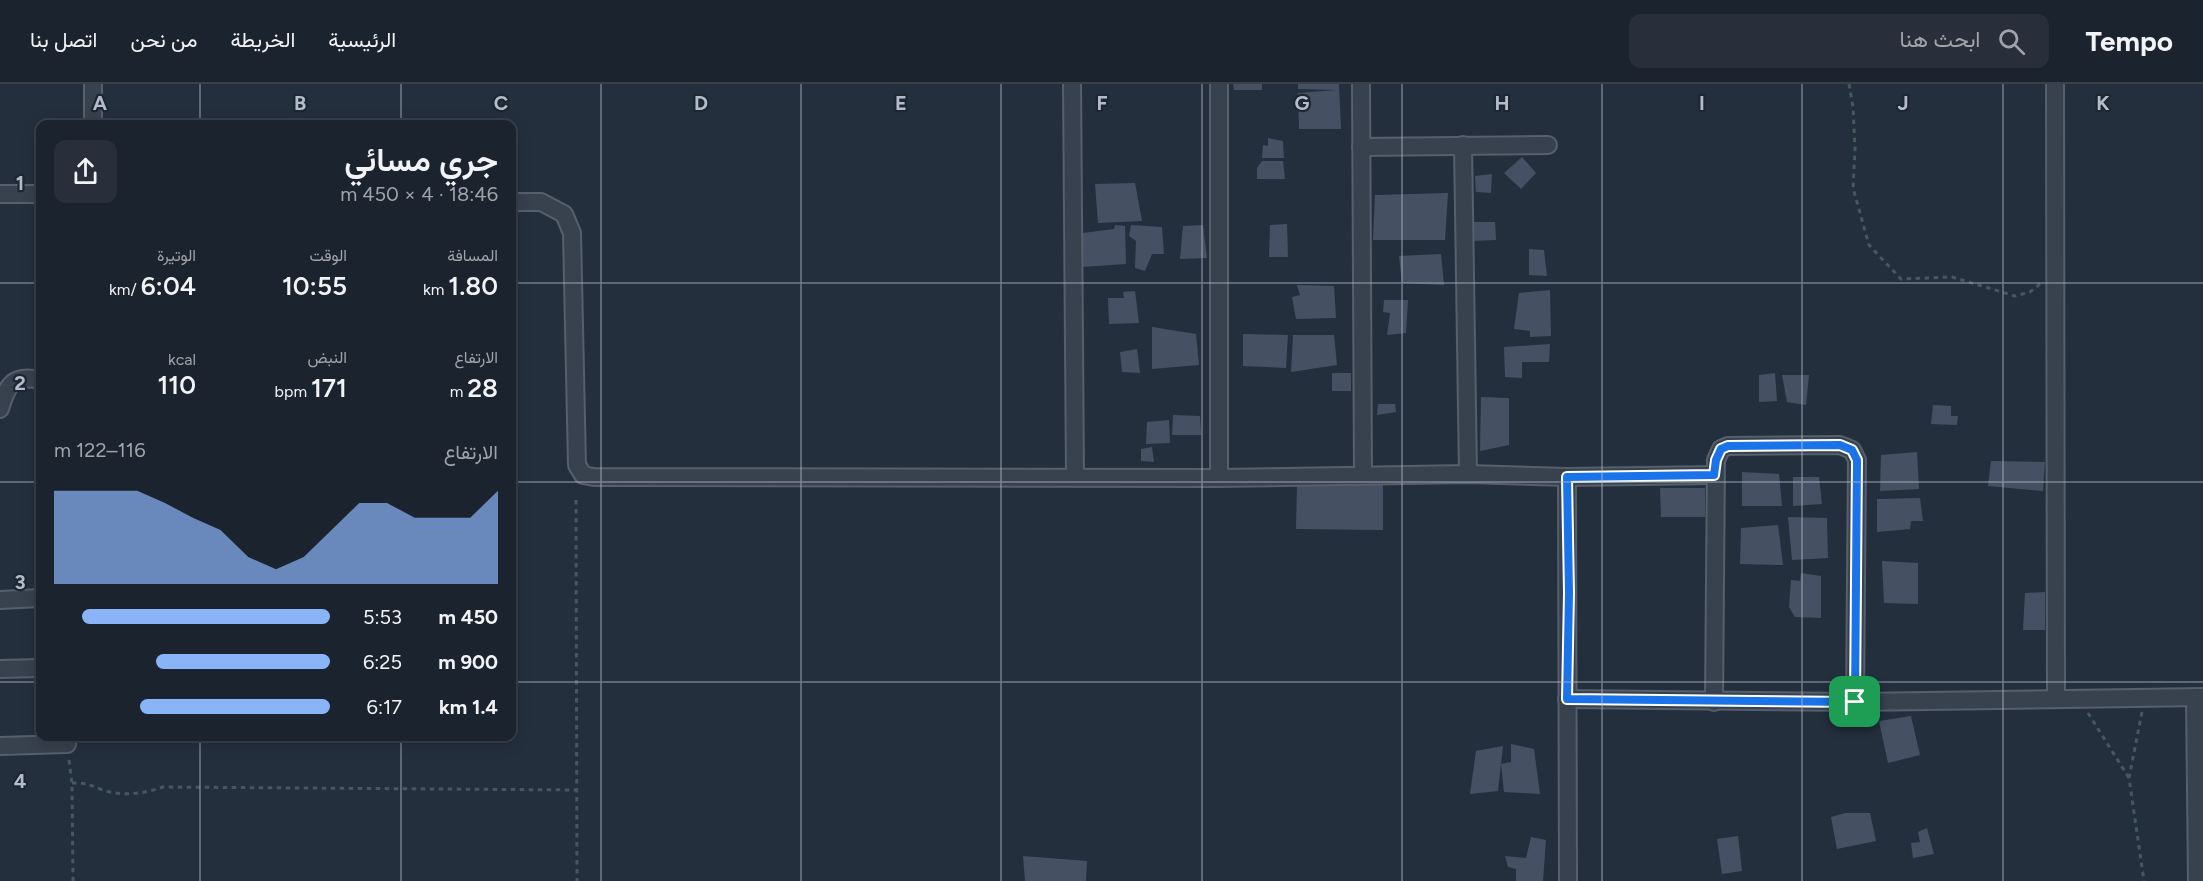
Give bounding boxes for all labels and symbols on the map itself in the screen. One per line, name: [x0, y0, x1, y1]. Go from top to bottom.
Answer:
text: A: [93, 91, 108, 115]
text: B: [294, 91, 306, 115]
text: C: [494, 91, 508, 115]
text: D: [694, 91, 708, 115]
text: E: [895, 91, 907, 115]
text: F: [1096, 91, 1108, 115]
text: G: [1295, 91, 1310, 115]
text: H: [1495, 91, 1510, 115]
text: I: [1699, 91, 1705, 115]
text: J: [1897, 91, 1909, 115]
text: K: [2096, 91, 2110, 115]
text: 1: [16, 171, 24, 195]
text: 2: [14, 371, 26, 395]
text: 3: [14, 570, 26, 594]
pin: [1829, 676, 1880, 727]
text: 4: [14, 769, 27, 793]

